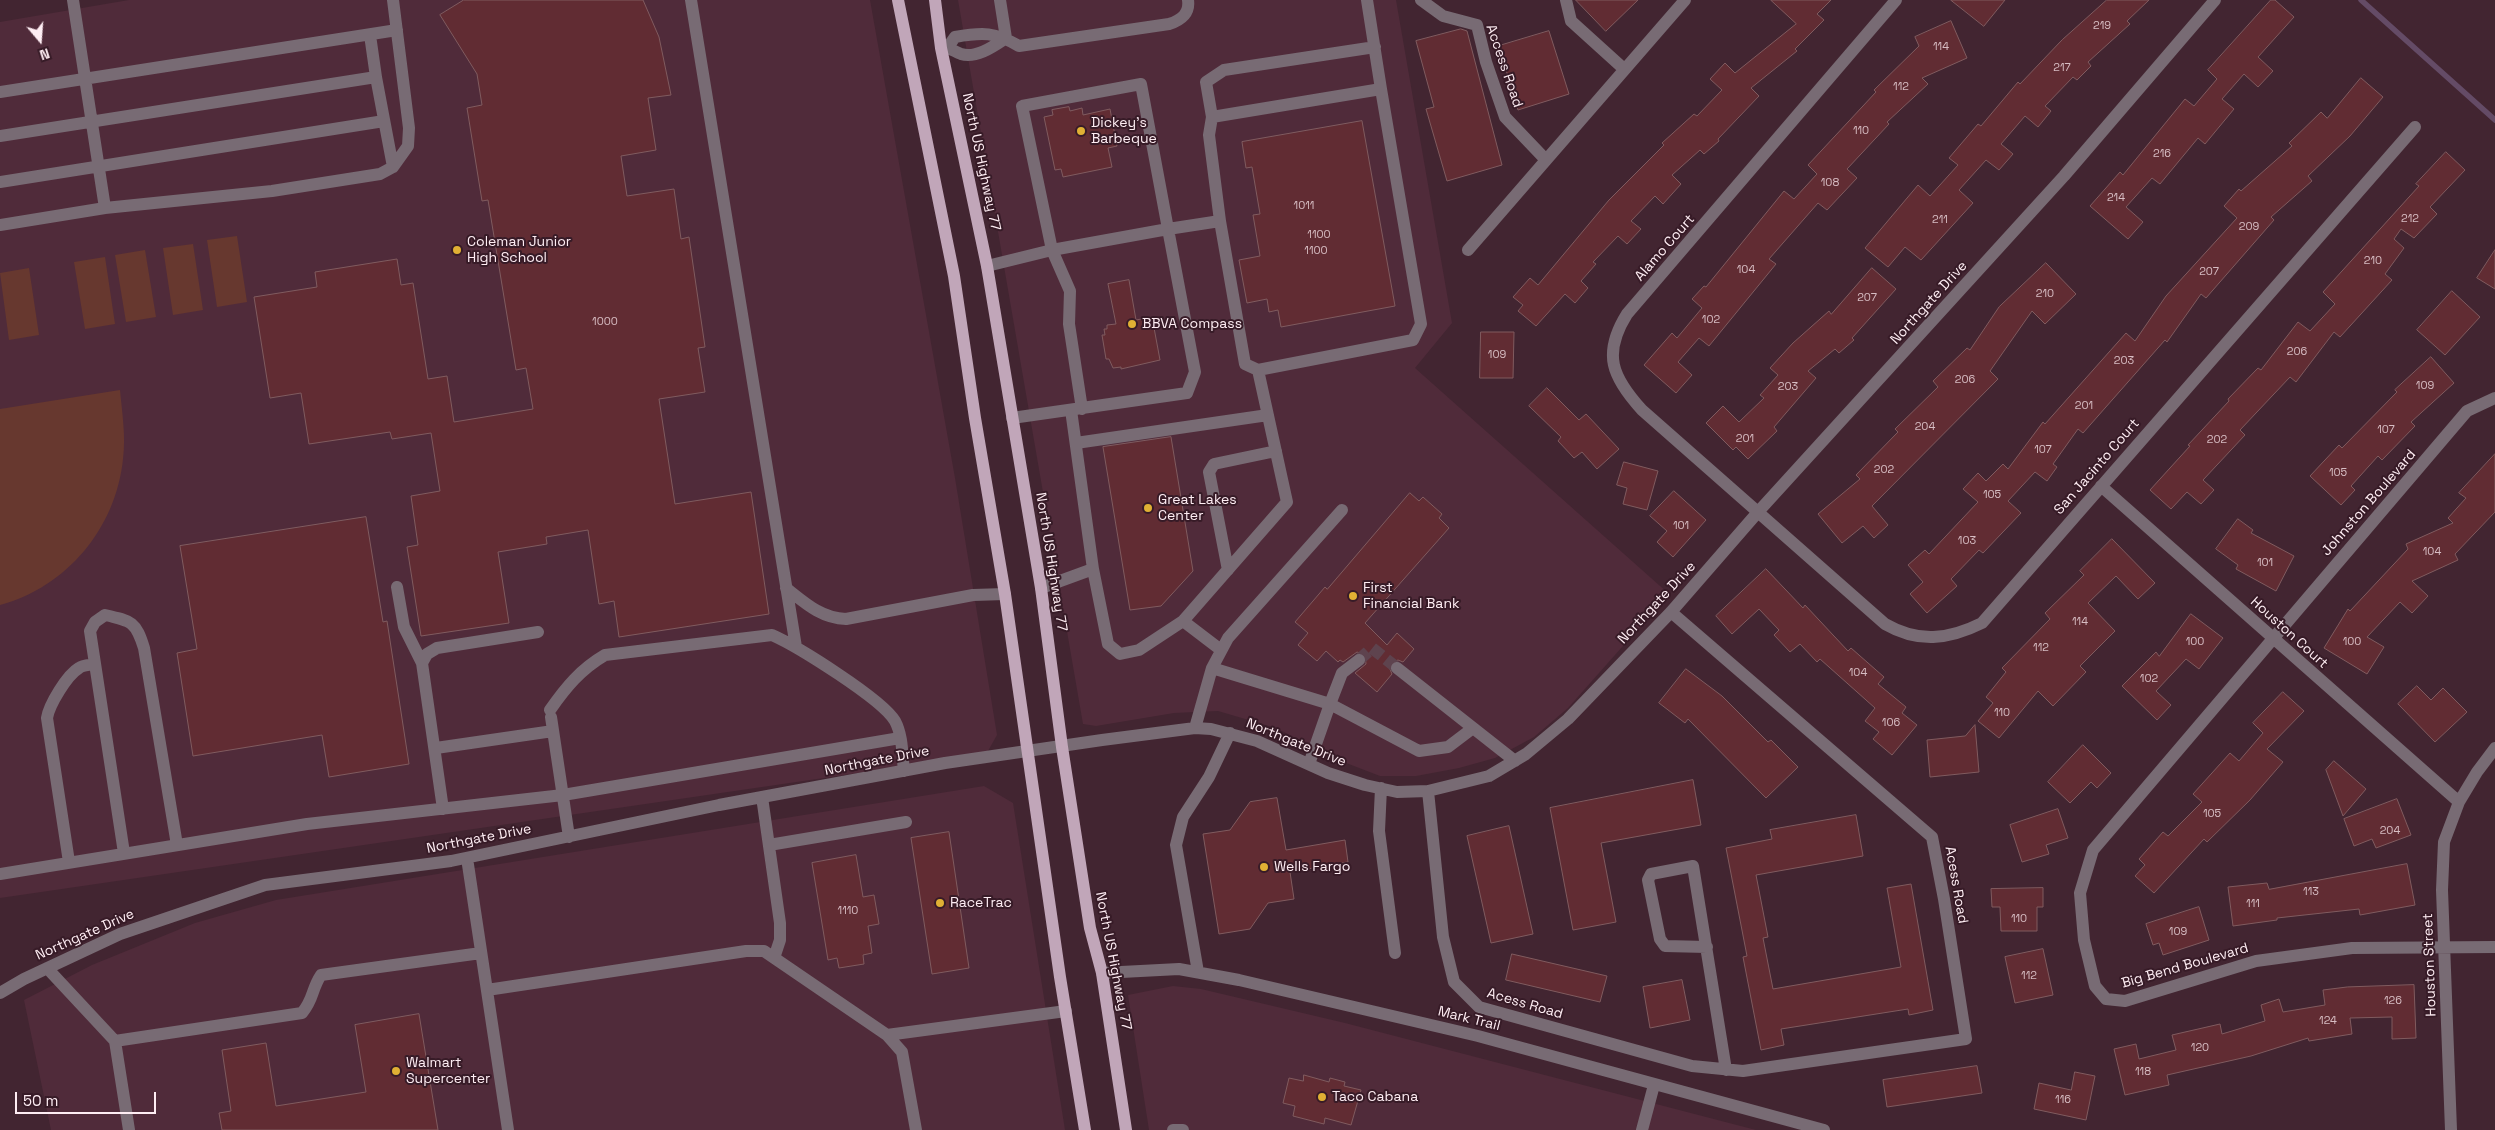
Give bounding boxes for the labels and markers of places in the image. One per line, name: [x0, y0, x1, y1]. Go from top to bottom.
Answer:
place label: Dickey's Barbeque: [1091, 115, 1157, 148]
marker: Dickey's Barbeque: [1075, 125, 1087, 137]
place label: Coleman Junior High School: [467, 234, 571, 266]
marker: Coleman Junior High School: [451, 244, 463, 256]
place label: BBVA Compass: [1142, 316, 1242, 332]
marker: BBVA Compass: [1126, 318, 1138, 330]
place label: Great Lakes Center: [1158, 492, 1237, 524]
marker: Great Lakes Center: [1142, 502, 1154, 514]
place label: First Financial Bank: [1363, 580, 1460, 612]
marker: First Financial Bank: [1347, 590, 1359, 602]
place label: Wells Fargo: [1274, 859, 1350, 875]
marker: Wells Fargo: [1258, 861, 1270, 873]
place label: RaceTrac: [950, 895, 1012, 911]
marker: RaceTrac: [934, 897, 946, 909]
place label: Walmart Supercenter: [406, 1055, 490, 1088]
marker: Walmart Supercenter: [390, 1065, 402, 1077]
place label: Taco Cabana: [1332, 1089, 1418, 1105]
marker: Taco Cabana: [1316, 1091, 1328, 1103]

